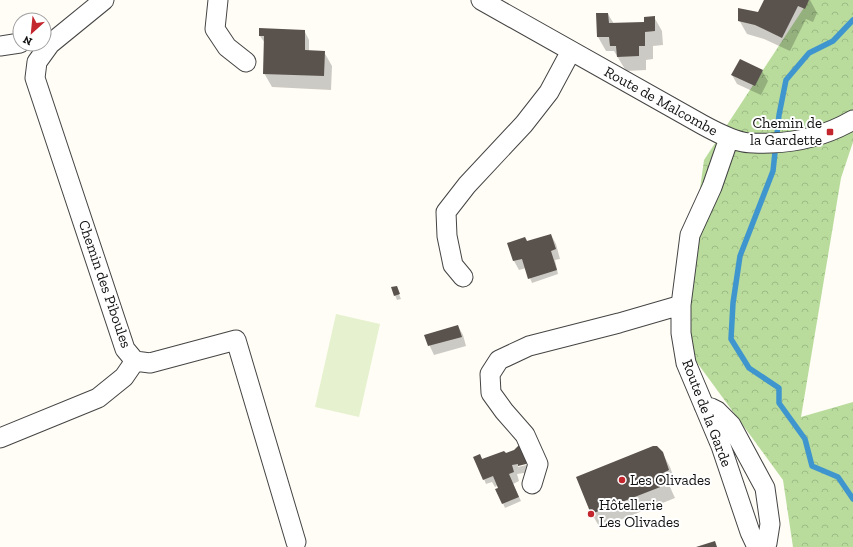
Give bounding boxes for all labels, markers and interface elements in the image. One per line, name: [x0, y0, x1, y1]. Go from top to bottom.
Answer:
north arrow: [12, 12, 52, 52]
text: N: [20, 32, 34, 48]
street label: Route de Malcombe: [601, 62, 721, 140]
place label: Chemin de la Gardette: [750, 114, 822, 149]
marker: Chemin de la Gardette: [825, 127, 835, 137]
street label: Chemin des Piboules: [75, 218, 135, 350]
street label: Route de la Garde: [678, 357, 736, 469]
place label: Les Olivades: [630, 471, 711, 489]
marker: Les Olivades: [617, 475, 627, 485]
place label: Hôtellerie Les Olivades: [599, 496, 680, 531]
marker: Hôtellerie Les Olivades: [586, 509, 596, 519]

